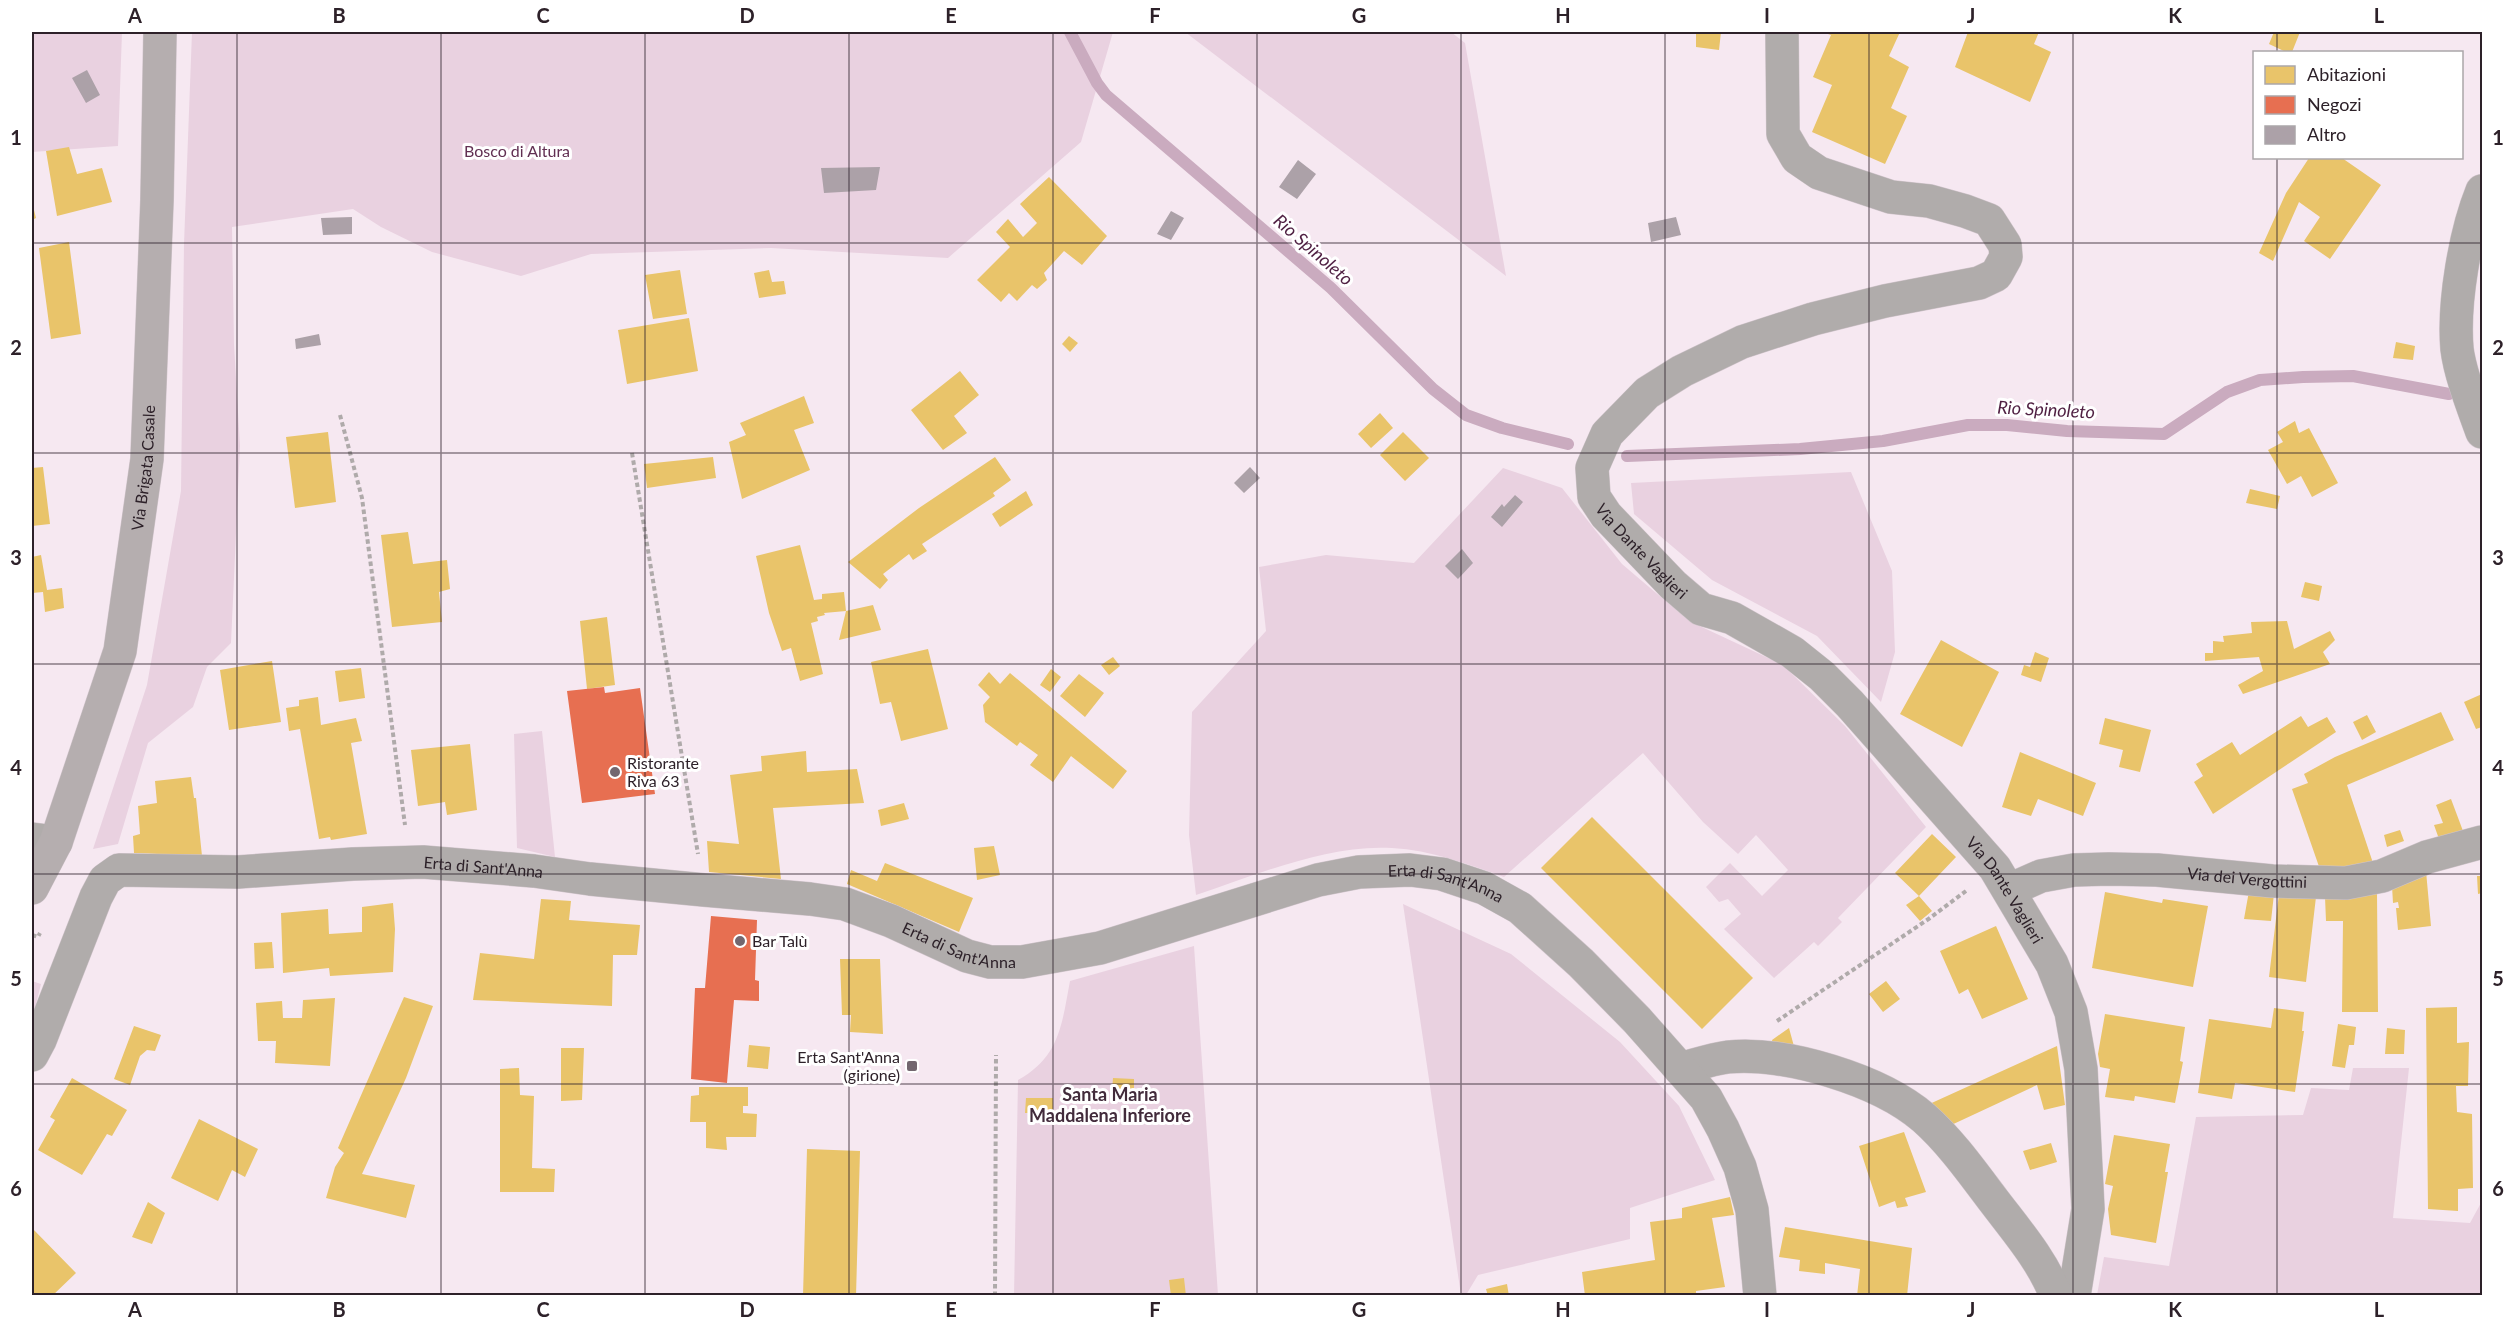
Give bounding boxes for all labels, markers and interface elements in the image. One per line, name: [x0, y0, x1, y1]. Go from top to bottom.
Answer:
text: A: [127, 3, 142, 27]
text: B: [332, 3, 346, 27]
text: C: [536, 3, 550, 27]
text: D: [739, 3, 755, 27]
text: E: [945, 3, 957, 27]
text: F: [1149, 3, 1161, 27]
text: G: [1352, 3, 1366, 27]
text: H: [1555, 3, 1571, 27]
text: I: [1764, 3, 1770, 27]
text: J: [1967, 3, 1975, 27]
text: K: [2168, 3, 2182, 27]
text: L: [2374, 3, 2385, 27]
legend: [2253, 51, 2463, 159]
text: Abitazioni: [2307, 63, 2386, 85]
text: Negozi: [2307, 93, 2362, 115]
text: Altro: [2307, 123, 2346, 145]
text: 1: [10, 125, 22, 149]
text: 1: [2492, 125, 2504, 149]
park label: Bosco di Altura: [464, 141, 570, 160]
water label: Rio Spinoleto: [1270, 209, 1358, 290]
text: 2: [10, 335, 22, 359]
text: 2: [2492, 335, 2504, 359]
water label: Rio Spinoleto: [1997, 395, 2095, 423]
street label: Via Brigata Casale: [127, 405, 158, 532]
street label: Via Dante Vaglieri: [1592, 500, 1692, 602]
text: 3: [10, 545, 22, 569]
text: 3: [2492, 545, 2504, 569]
place label: Ristorante Riva 63: [627, 753, 699, 790]
text: 4: [10, 755, 22, 779]
text: 4: [2492, 755, 2504, 779]
marker: Ristorante Riva 63: [608, 765, 622, 779]
street label: Via Dante Vaglieri: [1963, 832, 2048, 947]
street label: Erta di Sant'Anna: [423, 852, 544, 881]
street label: Erta di Sant'Anna: [1387, 860, 1507, 906]
street label: Via dei Vergottini: [2186, 863, 2307, 891]
street label: Erta di Sant'Anna: [900, 918, 1016, 971]
place label: Bar Talù: [752, 931, 808, 950]
marker: Bar Talù: [733, 934, 747, 948]
text: 5: [10, 966, 22, 990]
text: 5: [2492, 966, 2504, 990]
place label: Erta Sant'Anna (girione): [797, 1047, 900, 1084]
marker: Erta Sant'Anna (girione): [905, 1059, 919, 1073]
district label: Santa Maria Maddalena Inferiore: [1029, 1083, 1191, 1126]
text: 6: [10, 1176, 22, 1200]
text: 6: [2492, 1176, 2504, 1200]
text: A: [127, 1297, 142, 1321]
text: B: [332, 1297, 346, 1321]
text: C: [536, 1297, 550, 1321]
text: D: [739, 1297, 755, 1321]
text: E: [945, 1297, 957, 1321]
text: F: [1149, 1297, 1161, 1321]
text: G: [1352, 1297, 1366, 1321]
text: H: [1555, 1297, 1571, 1321]
text: I: [1764, 1297, 1770, 1321]
text: J: [1967, 1297, 1975, 1321]
text: K: [2168, 1297, 2182, 1321]
text: L: [2374, 1297, 2385, 1321]

